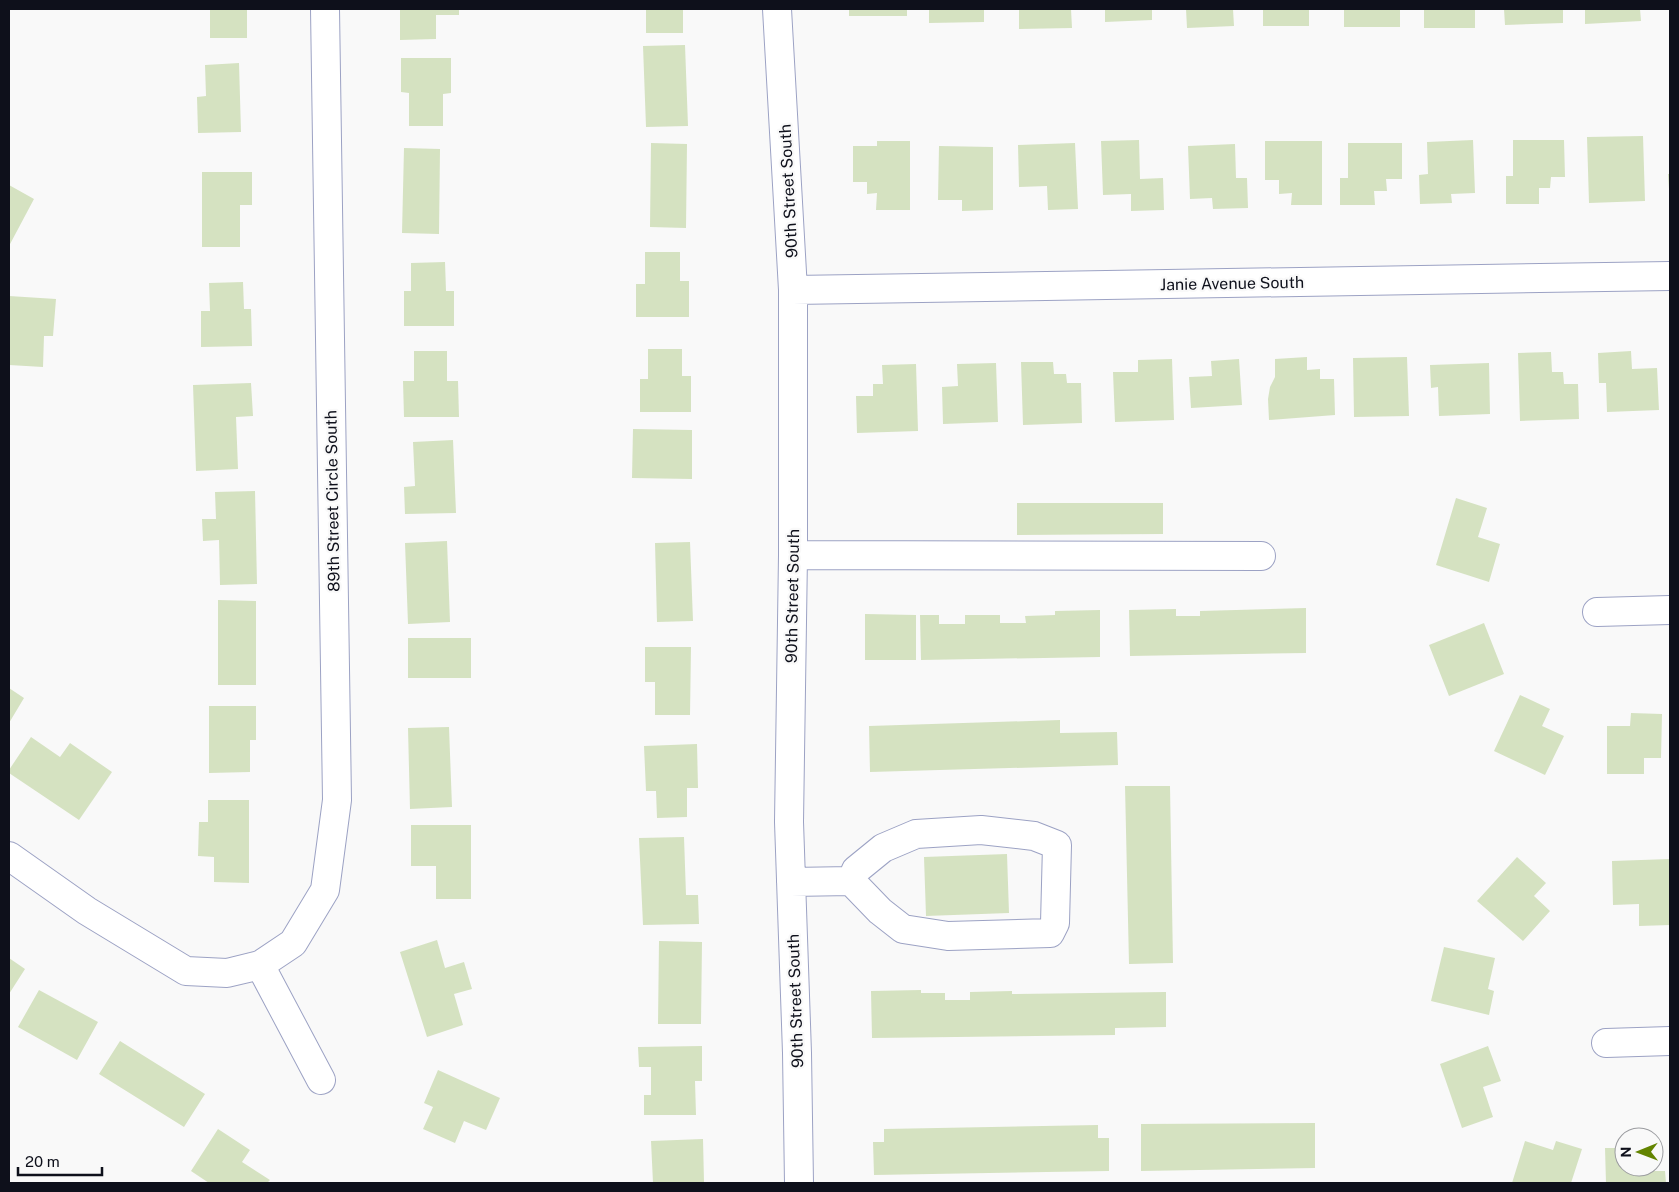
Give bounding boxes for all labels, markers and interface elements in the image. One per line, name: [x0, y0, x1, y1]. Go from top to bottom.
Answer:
street label: 90th Street South: [776, 124, 801, 258]
street label: Janie Avenue South: [1160, 273, 1304, 294]
street label: 89th Street Circle South: [321, 410, 344, 592]
street label: 90th Street South: [782, 529, 803, 663]
street label: 90th Street South: [784, 934, 807, 1068]
north arrow: [1614, 1127, 1664, 1177]
scale bar: [18, 1144, 101, 1176]
text: N: [1618, 1147, 1634, 1158]
text: 20 m: [25, 1153, 60, 1170]

